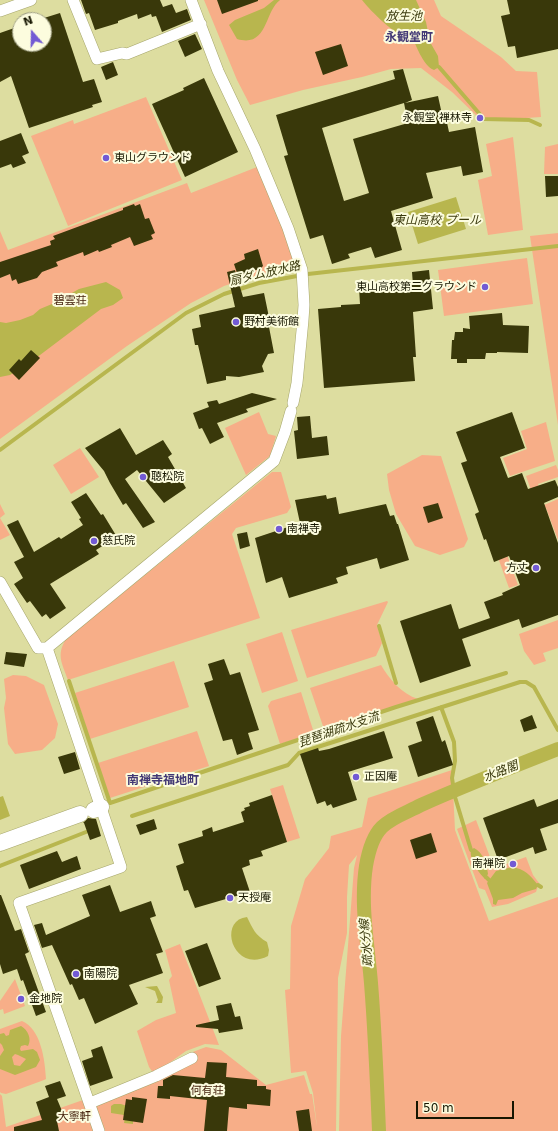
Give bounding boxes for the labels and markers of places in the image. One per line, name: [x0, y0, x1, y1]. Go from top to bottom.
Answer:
place label: 永観堂 禅林寺: [403, 111, 472, 125]
marker: 永観堂 禅林寺: [475, 113, 485, 123]
place label: 東山グラウンド: [114, 151, 191, 165]
marker: 東山グラウンド: [101, 153, 111, 163]
place label: 東山高校第二グラウンド: [356, 280, 477, 294]
marker: 東山高校第二グラウンド: [480, 282, 490, 292]
place label: 野村美術館: [244, 315, 299, 329]
marker: 野村美術館: [231, 317, 241, 327]
place label: 聴松院: [151, 470, 184, 484]
marker: 聴松院: [138, 472, 148, 482]
place label: 南禅寺: [287, 522, 320, 536]
marker: 南禅寺: [274, 524, 284, 534]
place label: 慈氏院: [102, 534, 135, 548]
marker: 慈氏院: [89, 536, 99, 546]
place label: 方丈: [506, 561, 528, 575]
marker: 方丈: [531, 563, 541, 573]
place label: 正因庵: [364, 770, 397, 784]
marker: 正因庵: [351, 772, 361, 782]
place label: 南禅院: [472, 857, 505, 871]
marker: 南禅院: [508, 859, 518, 869]
place label: 天授庵: [238, 891, 271, 905]
marker: 天授庵: [225, 893, 235, 903]
place label: 南陽院: [84, 967, 117, 981]
marker: 南陽院: [71, 969, 81, 979]
place label: 金地院: [29, 992, 62, 1006]
marker: 金地院: [16, 994, 26, 1004]

